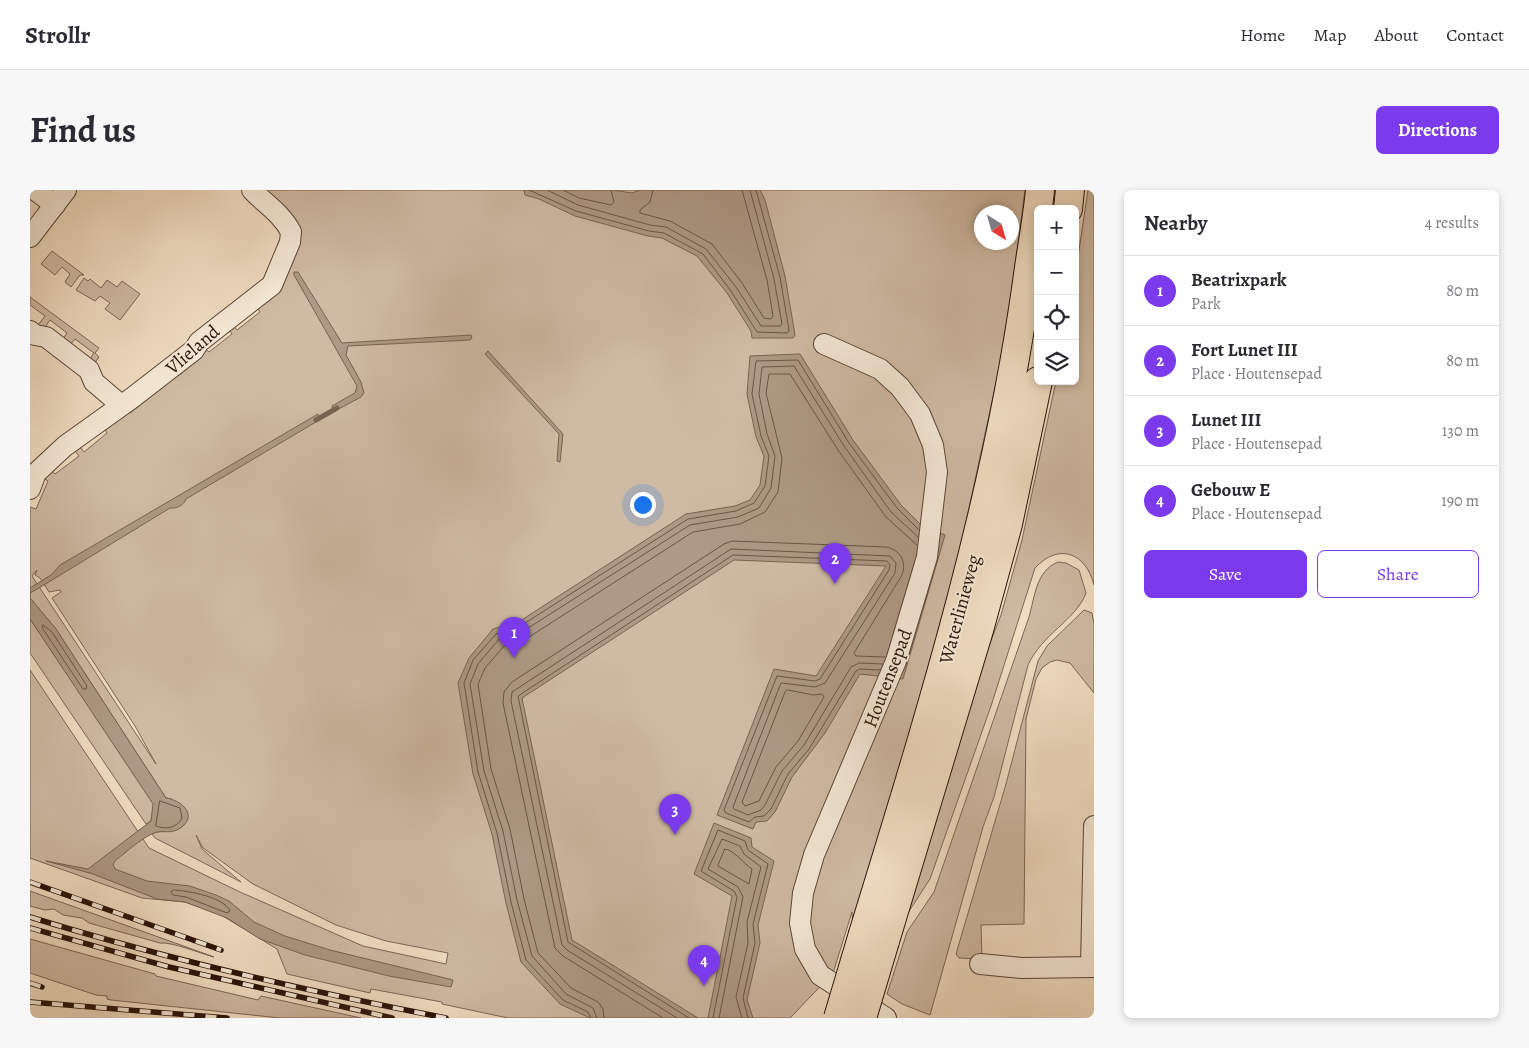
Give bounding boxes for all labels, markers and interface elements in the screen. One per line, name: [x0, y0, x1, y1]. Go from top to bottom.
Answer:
text: Strollr: [25, 19, 90, 51]
text: Home: [1240, 23, 1285, 47]
text: Map: [1313, 23, 1346, 47]
text: About: [1374, 23, 1418, 47]
text: Contact: [1446, 23, 1504, 47]
text: Find us: [30, 106, 136, 154]
button: Directions: [1376, 106, 1499, 154]
north arrow: [974, 205, 1019, 250]
map controls: [1034, 205, 1079, 385]
button: +: [1034, 205, 1079, 250]
text: Nearby: [1144, 209, 1207, 237]
text: 4 results: [1425, 212, 1479, 234]
button: −: [1034, 250, 1079, 295]
text: Beatrixpark: [1191, 267, 1287, 293]
text: 1: [1157, 280, 1163, 302]
text: 80 m: [1446, 280, 1479, 302]
text: Park: [1191, 293, 1221, 315]
button: locate: [1034, 295, 1079, 340]
street label: Vlieland: [159, 318, 226, 381]
text: Fort Lunet III: [1191, 337, 1298, 363]
button: layers: [1034, 340, 1079, 385]
text: 2: [1156, 350, 1164, 372]
text: 80 m: [1446, 350, 1479, 372]
text: Place · Houtensepad: [1191, 363, 1322, 385]
text: Lunet III: [1191, 407, 1261, 433]
text: 3: [1157, 420, 1163, 442]
text: 130 m: [1442, 420, 1479, 442]
text: Place · Houtensepad: [1191, 433, 1322, 455]
text: Gebouw E: [1191, 477, 1270, 503]
text: 4: [1156, 490, 1164, 512]
text: 190 m: [1441, 490, 1479, 512]
your location: [630, 492, 656, 518]
text: Place · Houtensepad: [1191, 503, 1322, 525]
pin: 2: [819, 543, 851, 584]
button: Save: [1144, 550, 1307, 598]
button: Share: [1317, 550, 1479, 598]
street label: Waterlinieweg: [933, 551, 987, 668]
pin: 1: [498, 617, 530, 658]
street label: Houtensepad: [857, 624, 919, 732]
pin: 3: [659, 794, 691, 835]
pin: 4: [688, 945, 720, 986]

